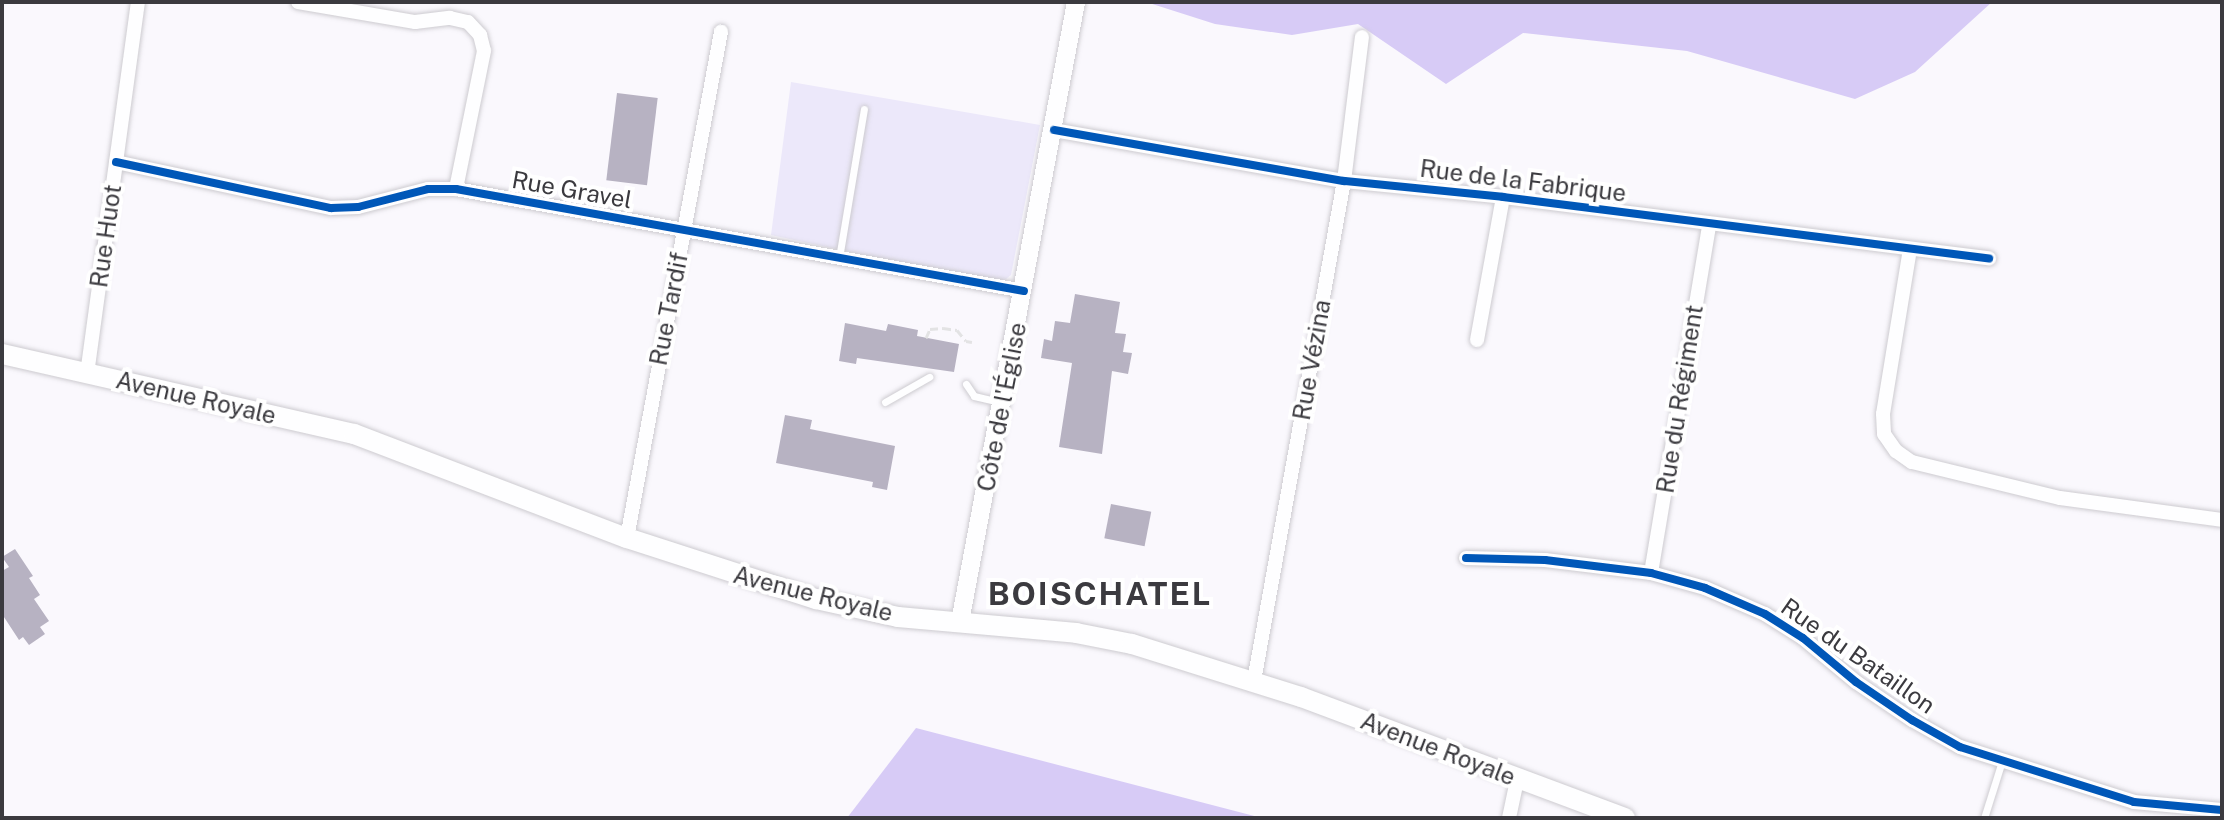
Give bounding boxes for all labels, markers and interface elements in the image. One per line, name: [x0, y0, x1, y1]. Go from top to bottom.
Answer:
street label: Rue de la Fabrique: [1418, 154, 1628, 208]
street label: Rue Gravel: [510, 165, 634, 215]
street label: Rue Huot: [84, 182, 128, 290]
street label: Rue Tardif: [644, 250, 694, 368]
street label: Rue Vézina: [1287, 297, 1337, 423]
street label: Rue du Régiment: [1651, 302, 1709, 496]
street label: Côte de l'Église: [971, 320, 1033, 494]
street label: Avenue Royale: [113, 366, 279, 430]
street label: Avenue Royale: [730, 560, 896, 628]
district label: BOISCHATEL: [988, 575, 1212, 613]
street label: Rue du Bataillon: [1775, 592, 1941, 720]
street label: Avenue Royale: [1356, 706, 1520, 792]

